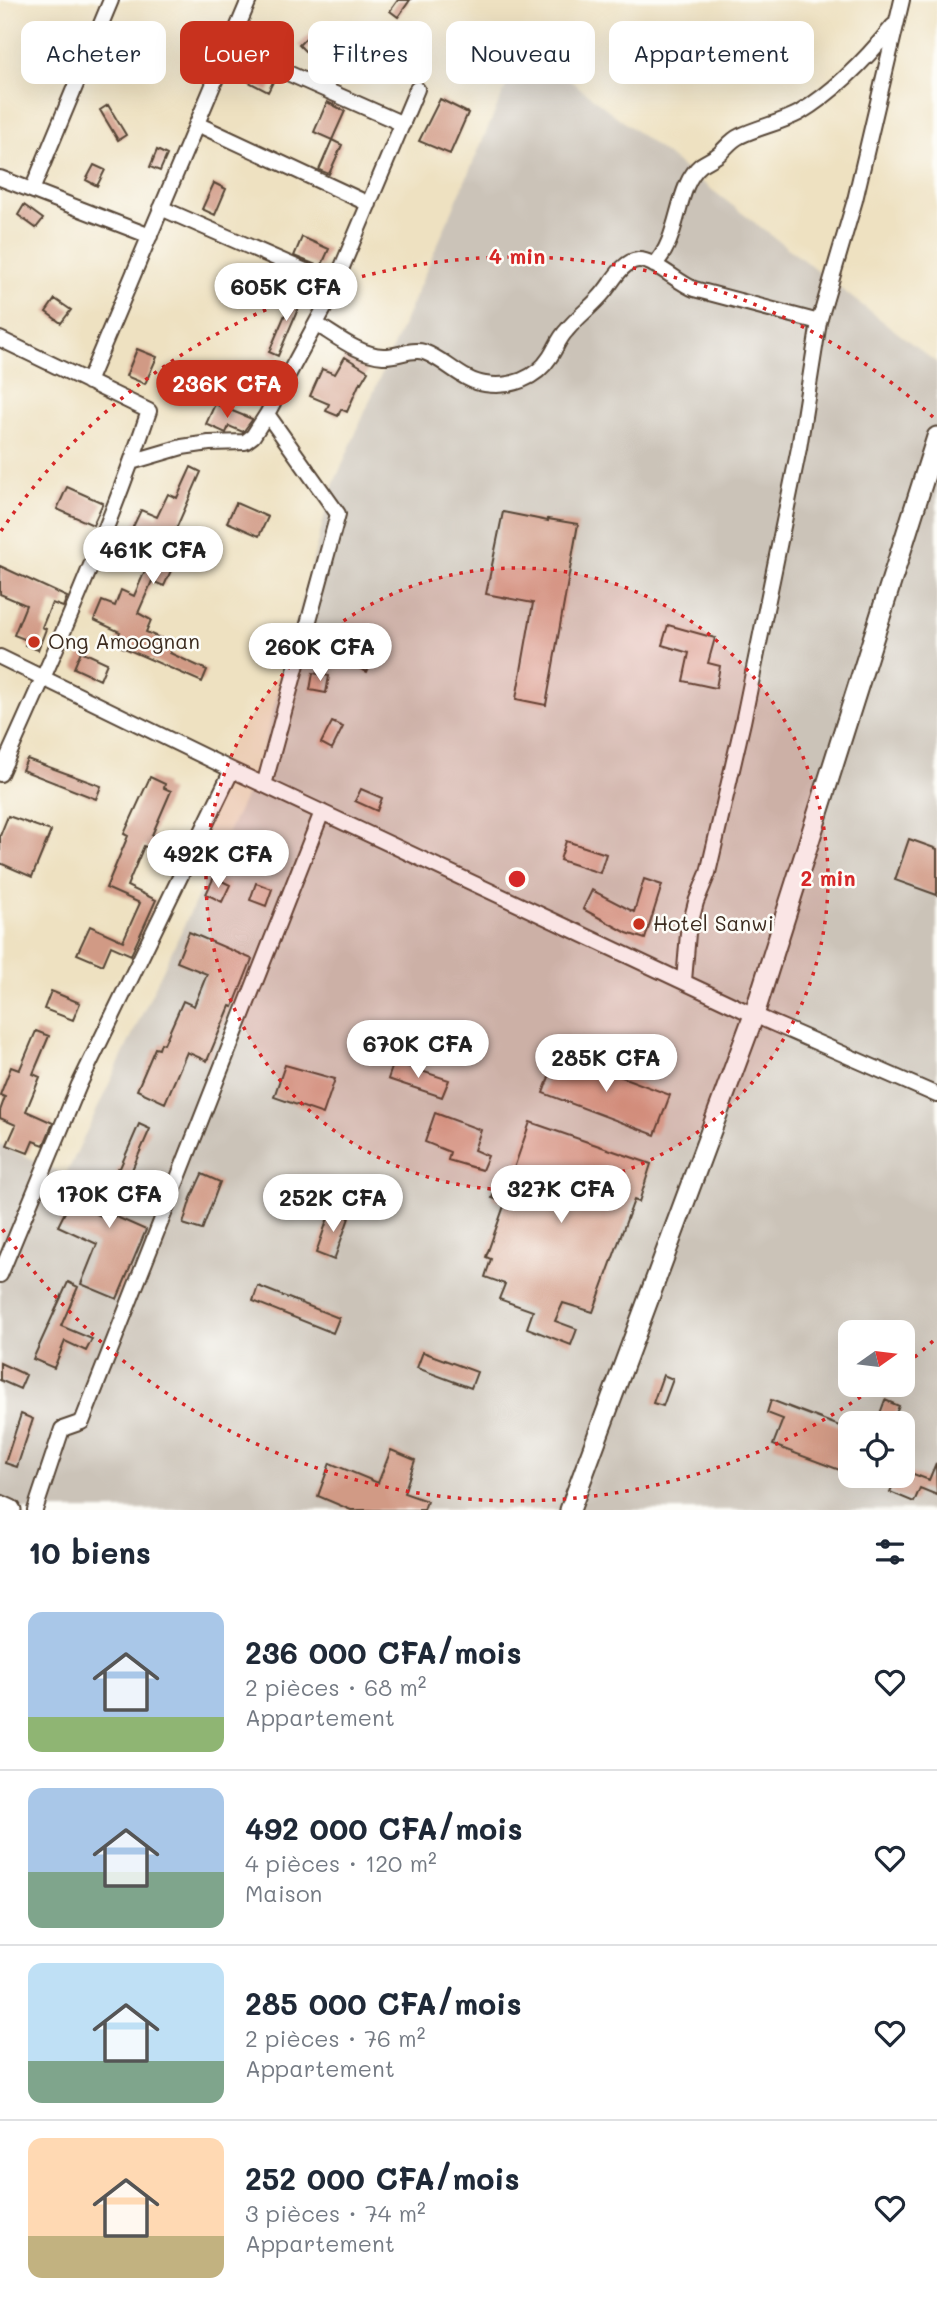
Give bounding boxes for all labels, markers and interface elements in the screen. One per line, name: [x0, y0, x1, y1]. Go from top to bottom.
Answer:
chip: Acheter: [21, 21, 166, 84]
chip: Louer: [180, 21, 294, 84]
chip: Filtres: [308, 21, 432, 84]
chip: Nouveau: [446, 21, 595, 84]
chip: Appartement: [609, 21, 814, 84]
text: 4 min: [489, 242, 545, 269]
pin: 605K CFA: [214, 264, 358, 323]
text: 605K CFA: [230, 271, 342, 301]
pin: 236K CFA: [155, 360, 299, 420]
text: 236K CFA: [172, 368, 282, 398]
pin: 461K CFA: [81, 526, 225, 586]
text: 461K CFA: [99, 534, 207, 564]
pin: 260K CFA: [248, 624, 392, 683]
place label: Ong Amoognan: [48, 627, 200, 654]
text: 260K CFA: [265, 631, 375, 661]
marker: Ong Amoognan: [26, 634, 42, 650]
pin: 492K CFA: [146, 830, 290, 890]
text: 492K CFA: [163, 838, 273, 868]
text: 2 min: [800, 864, 856, 891]
centre of rings: [505, 867, 529, 891]
place label: Hotel Sanwi: [653, 909, 774, 936]
marker: Hotel Sanwi: [631, 916, 647, 932]
pin: 670K CFA: [346, 1020, 490, 1080]
text: 670K CFA: [363, 1028, 473, 1058]
pin: 285K CFA: [534, 1034, 678, 1094]
text: 285K CFA: [551, 1042, 661, 1072]
pin: 327K CFA: [489, 1166, 633, 1225]
pin: 170K CFA: [37, 1170, 181, 1230]
text: 327K CFA: [507, 1173, 615, 1203]
pin: 252K CFA: [261, 1174, 405, 1234]
text: 170K CFA: [56, 1178, 162, 1208]
text: 252K CFA: [279, 1182, 387, 1212]
north arrow: [838, 1320, 915, 1396]
map controls: [838, 1320, 915, 1488]
button: locate: [838, 1411, 915, 1488]
text: 10 biens: [28, 1532, 151, 1572]
icon: filters: [871, 1533, 909, 1571]
text: 236 000 CFA/mois: [245, 1632, 522, 1672]
icon: home: [84, 1640, 168, 1724]
icon: heart: [871, 1663, 909, 1701]
text: 2 pièces · 68 m²: [245, 1672, 427, 1702]
text: Appartement: [245, 1702, 395, 1732]
text: 492 000 CFA/mois: [245, 1808, 523, 1848]
icon: home: [84, 1816, 168, 1900]
icon: heart: [871, 1839, 909, 1877]
text: 4 pièces · 120 m²: [245, 1848, 437, 1878]
text: Maison: [245, 1878, 322, 1908]
text: 285 000 CFA/mois: [245, 1983, 522, 2023]
icon: home: [84, 1991, 168, 2075]
icon: heart: [871, 2014, 909, 2052]
text: 2 pièces · 76 m²: [245, 2023, 425, 2053]
text: Appartement: [245, 2053, 395, 2083]
text: 252 000 CFA/mois: [245, 2158, 520, 2198]
icon: home: [84, 2166, 168, 2250]
icon: heart: [871, 2189, 909, 2227]
text: 3 pièces · 74 m²: [245, 2198, 426, 2228]
text: Appartement: [245, 2228, 395, 2258]

